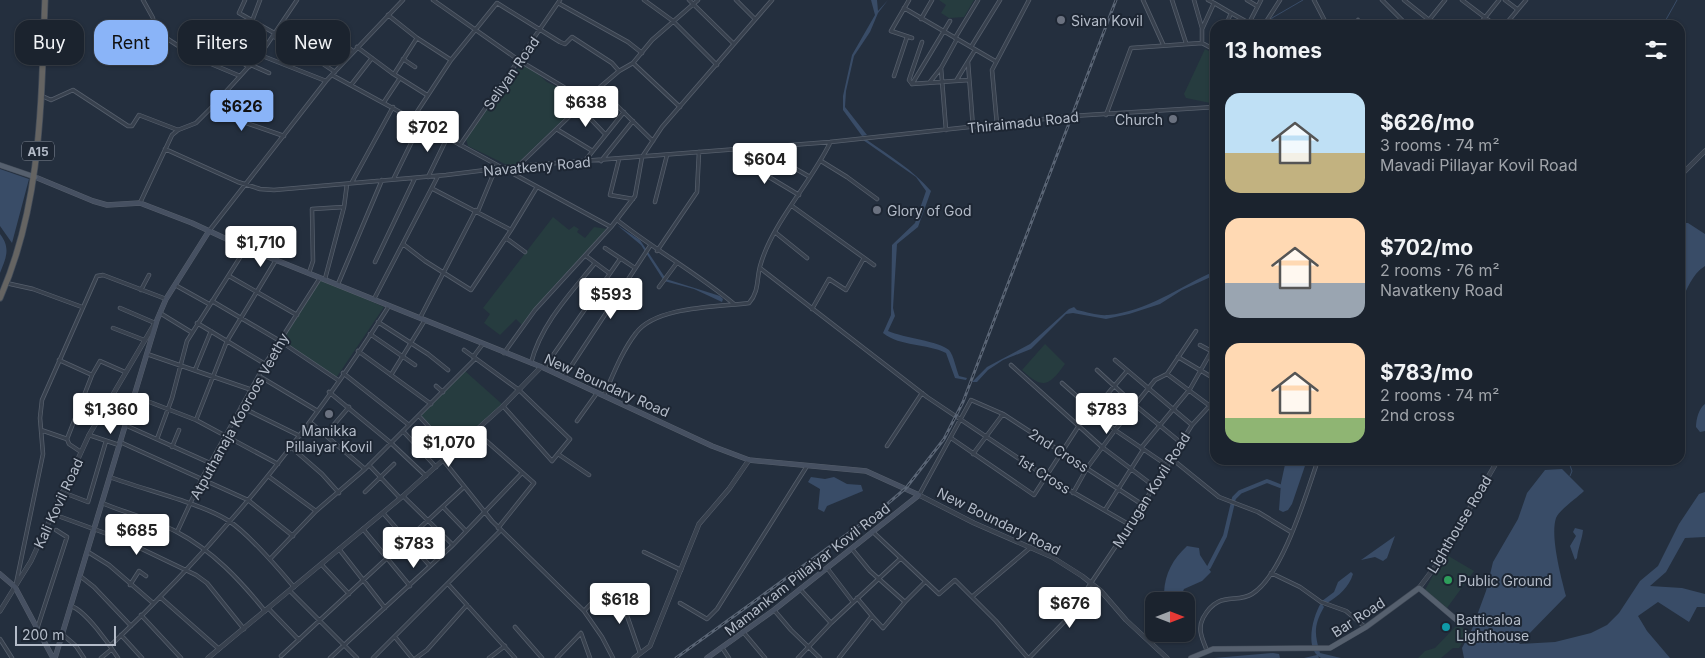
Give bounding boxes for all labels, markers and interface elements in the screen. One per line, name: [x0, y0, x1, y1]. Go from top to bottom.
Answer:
place label: Sivan Kovil: [1071, 12, 1143, 29]
marker: Sivan Kovil: [1055, 14, 1067, 26]
chip: Buy: [15, 20, 84, 65]
chip: Rent: [94, 20, 168, 65]
chip: Filters: [178, 20, 266, 65]
chip: New: [276, 20, 350, 65]
street label: Seliyan Road: [479, 33, 543, 113]
icon: filters: [1642, 36, 1670, 64]
text: 13 homes: [1225, 38, 1322, 63]
pin: $638: [556, 86, 616, 128]
pin: $626: [212, 90, 272, 132]
text: $638: [565, 92, 607, 112]
text: $626: [221, 96, 263, 116]
street label: Thiraimadu Road: [966, 108, 1080, 136]
pin: $702: [398, 110, 458, 153]
text: $626/mo: [1380, 110, 1474, 135]
place label: Church: [1115, 111, 1163, 128]
marker: Church: [1167, 113, 1179, 125]
icon: home: [1265, 113, 1325, 173]
text: $702: [408, 117, 448, 137]
text: 3 rooms · 74 m²: [1380, 135, 1499, 155]
road number: A15: [22, 142, 54, 160]
pin: $604: [735, 142, 795, 185]
text: $604: [744, 149, 786, 169]
street label: Navatkeny Road: [483, 153, 591, 179]
text: Mavadi Pillayar Kovil Road: [1380, 155, 1578, 175]
place label: Glory of God: [887, 202, 971, 219]
marker: Glory of God: [871, 204, 883, 216]
pin: $1,710: [220, 226, 302, 268]
text: $1,710: [236, 232, 286, 252]
text: $702/mo: [1380, 235, 1473, 260]
icon: home: [1265, 238, 1325, 298]
text: 2 rooms · 76 m²: [1380, 260, 1500, 280]
pin: $593: [581, 278, 641, 320]
text: Navatkeny Road: [1380, 280, 1503, 300]
text: $593: [590, 284, 632, 304]
street label: Atputhanaja Kooroos Veethy: [186, 330, 292, 502]
street label: New Boundary Road: [542, 350, 672, 420]
text: $783/mo: [1380, 360, 1473, 385]
icon: home: [1265, 363, 1325, 423]
text: 2 rooms · 74 m²: [1380, 385, 1499, 405]
pin: $1,360: [70, 392, 152, 435]
pin: $783: [1077, 392, 1137, 435]
text: $1,360: [84, 399, 138, 419]
text: $783: [1087, 399, 1127, 419]
text: 2nd cross: [1380, 405, 1455, 425]
marker: Manikka Pillaiyar Kovil: [323, 408, 335, 420]
place label: Manikka Pillaiyar Kovil: [286, 422, 372, 455]
street label: 2nd Cross: [1026, 424, 1092, 476]
pin: $1,070: [408, 426, 490, 468]
street label: Murugan Kovil Road: [1109, 429, 1193, 551]
text: $1,070: [423, 432, 475, 452]
street label: 1st Cross: [1014, 451, 1074, 497]
street label: Kali Kovil Road: [30, 455, 86, 551]
street label: Lighthouse Road: [1423, 472, 1495, 576]
street label: New Boundary Road: [934, 484, 1064, 558]
street label: Mamankam Pillaiyar Kovil Road: [721, 499, 893, 639]
pin: $685: [107, 514, 167, 556]
text: $685: [116, 520, 158, 540]
pin: $783: [384, 526, 444, 569]
text: $783: [394, 533, 434, 553]
place label: Public Ground: [1458, 572, 1552, 589]
marker: Public Ground: [1442, 574, 1454, 586]
pin: $618: [590, 582, 650, 625]
pin: $676: [1040, 586, 1100, 629]
text: $618: [601, 589, 639, 609]
north arrow: [1145, 592, 1195, 642]
map controls: [1145, 592, 1195, 642]
text: $676: [1050, 593, 1090, 613]
street label: Bar Road: [1328, 594, 1388, 640]
place label: Batticaloa Lighthouse: [1456, 611, 1529, 644]
marker: Batticaloa Lighthouse: [1440, 621, 1452, 633]
scale bar: [15, 623, 116, 646]
text: 200 m: [22, 626, 64, 643]

